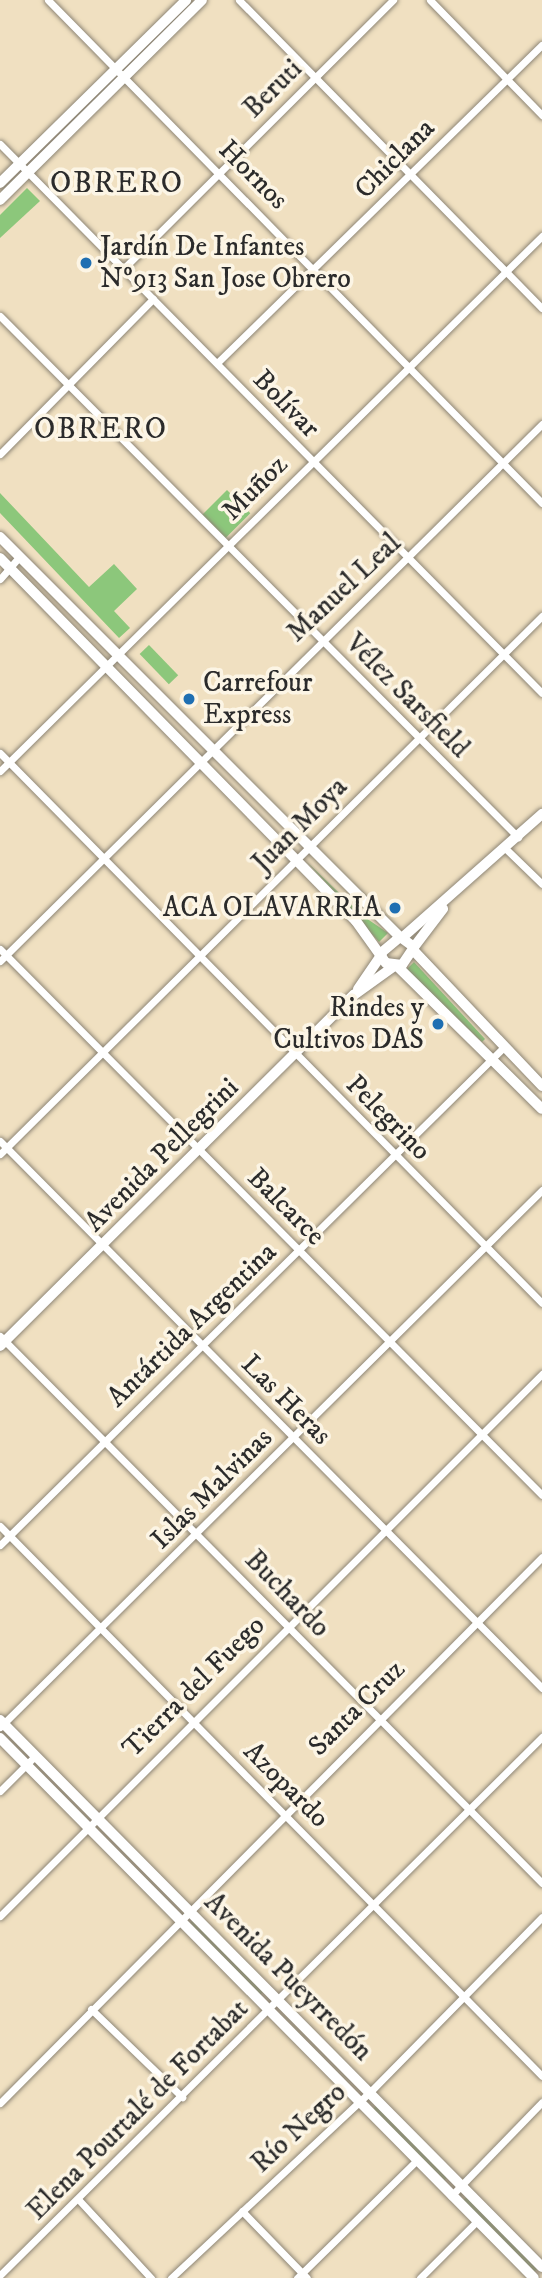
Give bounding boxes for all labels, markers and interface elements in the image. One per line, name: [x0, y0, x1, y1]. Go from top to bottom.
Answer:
street label: Beruti: [237, 53, 309, 125]
street label: Chiclana: [348, 112, 442, 206]
street label: Hornos: [211, 133, 295, 217]
district label: OBRERO: [51, 166, 183, 202]
place label: Jardín De Infantes Nº913 San Jose Obrero: [100, 230, 351, 296]
marker: Jardín De Infantes Nº913 San Jose Obrero: [78, 255, 94, 271]
street label: Bolívar: [246, 363, 326, 445]
district label: OBRERO: [35, 412, 167, 448]
street label: Muñoz: [215, 448, 295, 528]
street label: Manuel Leal: [280, 527, 408, 649]
street label: Vélez Sarsfield: [338, 627, 476, 765]
place label: Carrefour Express: [203, 666, 312, 732]
marker: Carrefour Express: [181, 691, 197, 707]
street label: Juan Moya: [245, 770, 355, 880]
place label: ACA OLAVARRIA: [163, 891, 381, 925]
marker: ACA OLAVARRIA: [387, 900, 403, 916]
place label: Rindes y Cultivos DAS: [273, 991, 424, 1057]
marker: Rindes y Cultivos DAS: [430, 1016, 446, 1032]
street label: Pelegrino: [338, 1068, 438, 1168]
street label: Avenida Pellegrini: [78, 1071, 246, 1239]
street label: Balcarce: [240, 1161, 332, 1253]
street label: Antártida Argentina: [100, 1236, 284, 1414]
street label: Las Heras: [234, 1348, 338, 1452]
street label: Islas Malvinas: [144, 1421, 280, 1557]
street label: Buchardo: [237, 1544, 337, 1644]
street label: Tierra del Fuego: [116, 1609, 272, 1765]
street label: Santa Cruz: [302, 1653, 412, 1763]
street label: Azopardo: [236, 1735, 336, 1835]
street label: Avenida Pueyrredón: [197, 1886, 379, 2068]
street label: Elena Pourtalé de Fortabat: [20, 1992, 256, 2228]
street label: Río Negro: [245, 2076, 353, 2180]

